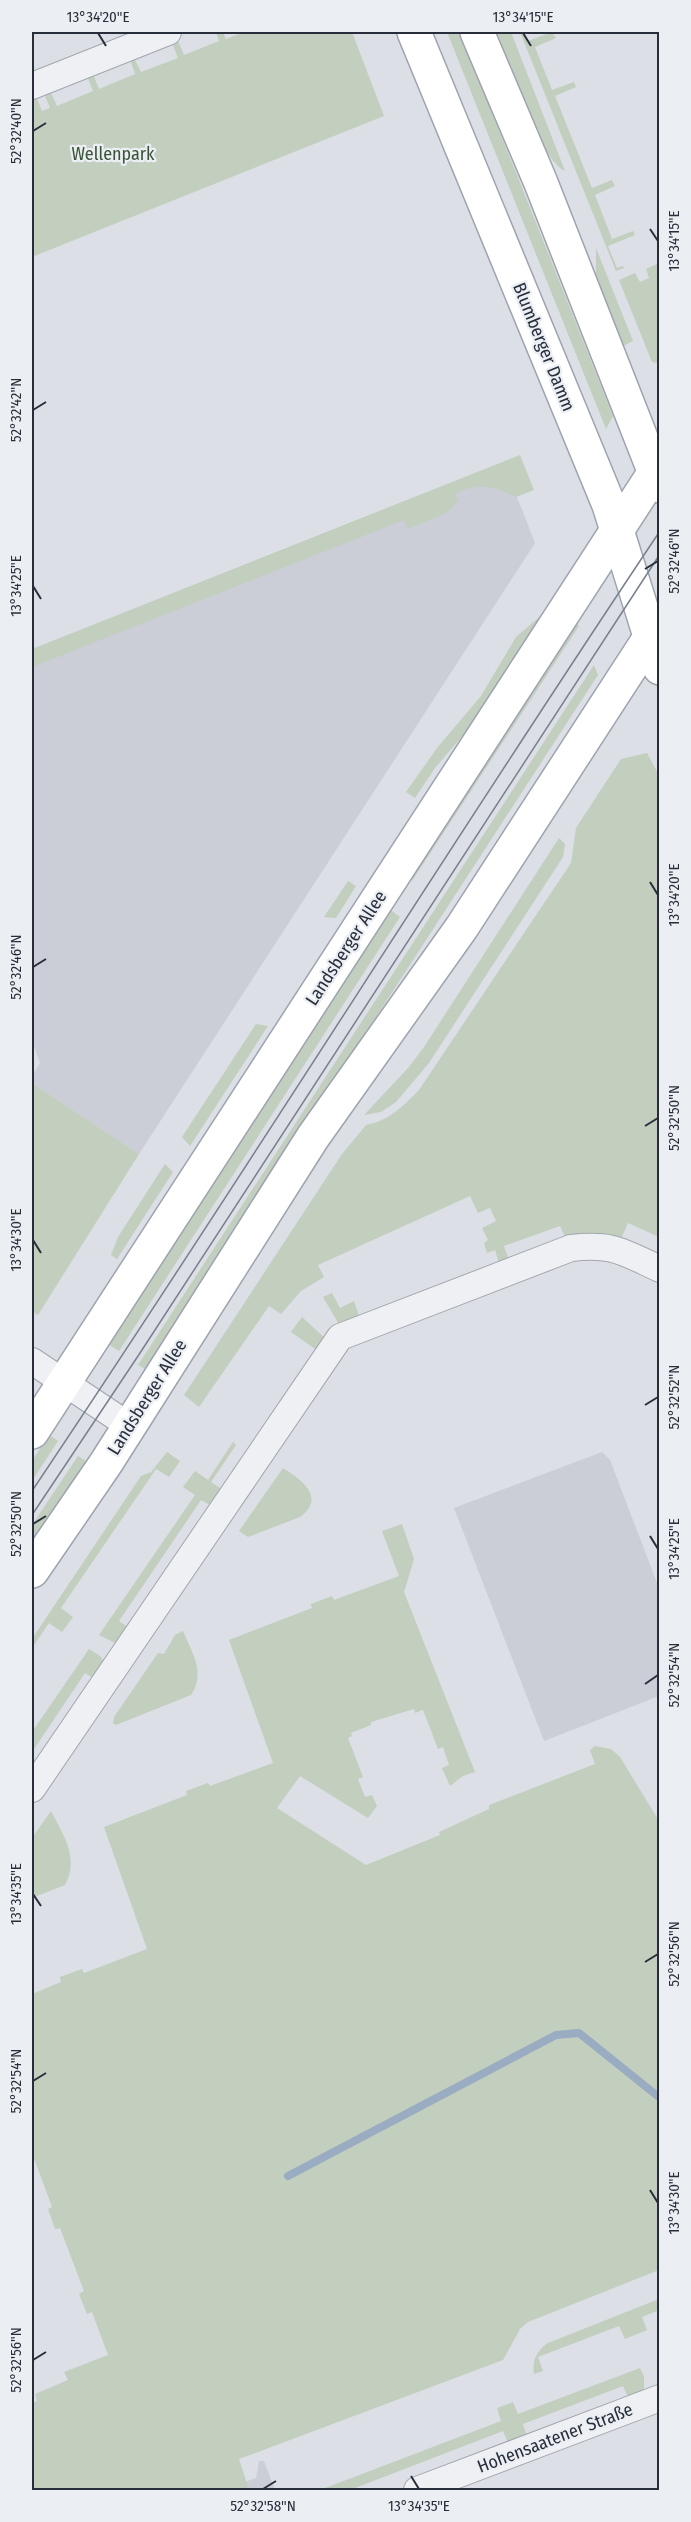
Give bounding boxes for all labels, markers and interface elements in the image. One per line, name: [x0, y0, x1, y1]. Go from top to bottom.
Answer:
text: 13°34'20"E: [67, 8, 129, 26]
text: 13°34'15"E: [493, 8, 553, 26]
text: 52°32'40"N: [7, 98, 25, 164]
park label: Wellenpark: [72, 143, 155, 165]
text: 13°34'15"E: [665, 211, 683, 271]
street label: Blumberger Damm: [508, 279, 580, 415]
text: 52°32'42"N: [7, 378, 25, 442]
text: 52°32'46"N: [665, 528, 683, 594]
text: 13°34'25"E: [7, 555, 25, 617]
text: 13°34'20"E: [665, 864, 683, 926]
street label: Landsberger Allee: [301, 886, 391, 1009]
text: 52°32'46"N: [7, 934, 25, 1000]
text: 52°32'50"N: [665, 1085, 683, 1151]
text: 13°34'30"E: [7, 1208, 25, 1272]
street label: Landsberger Allee: [103, 1335, 191, 1459]
text: 52°32'52"N: [665, 1365, 683, 1429]
text: 52°32'50"N: [7, 1491, 25, 1557]
text: 13°34'25"E: [665, 1518, 683, 1580]
text: 52°32'54"N: [665, 1643, 683, 1707]
text: 13°34'35"E: [7, 1863, 25, 1925]
text: 52°32'56"N: [665, 1921, 683, 1987]
text: 52°32'54"N: [7, 2049, 25, 2113]
text: 13°34'30"E: [665, 2171, 683, 2235]
text: 52°32'56"N: [7, 2327, 25, 2393]
street label: Hohensaatener Straße: [474, 2398, 636, 2478]
text: 52°32'58"N: [230, 2497, 296, 2515]
text: 13°34'35"E: [388, 2497, 450, 2515]

